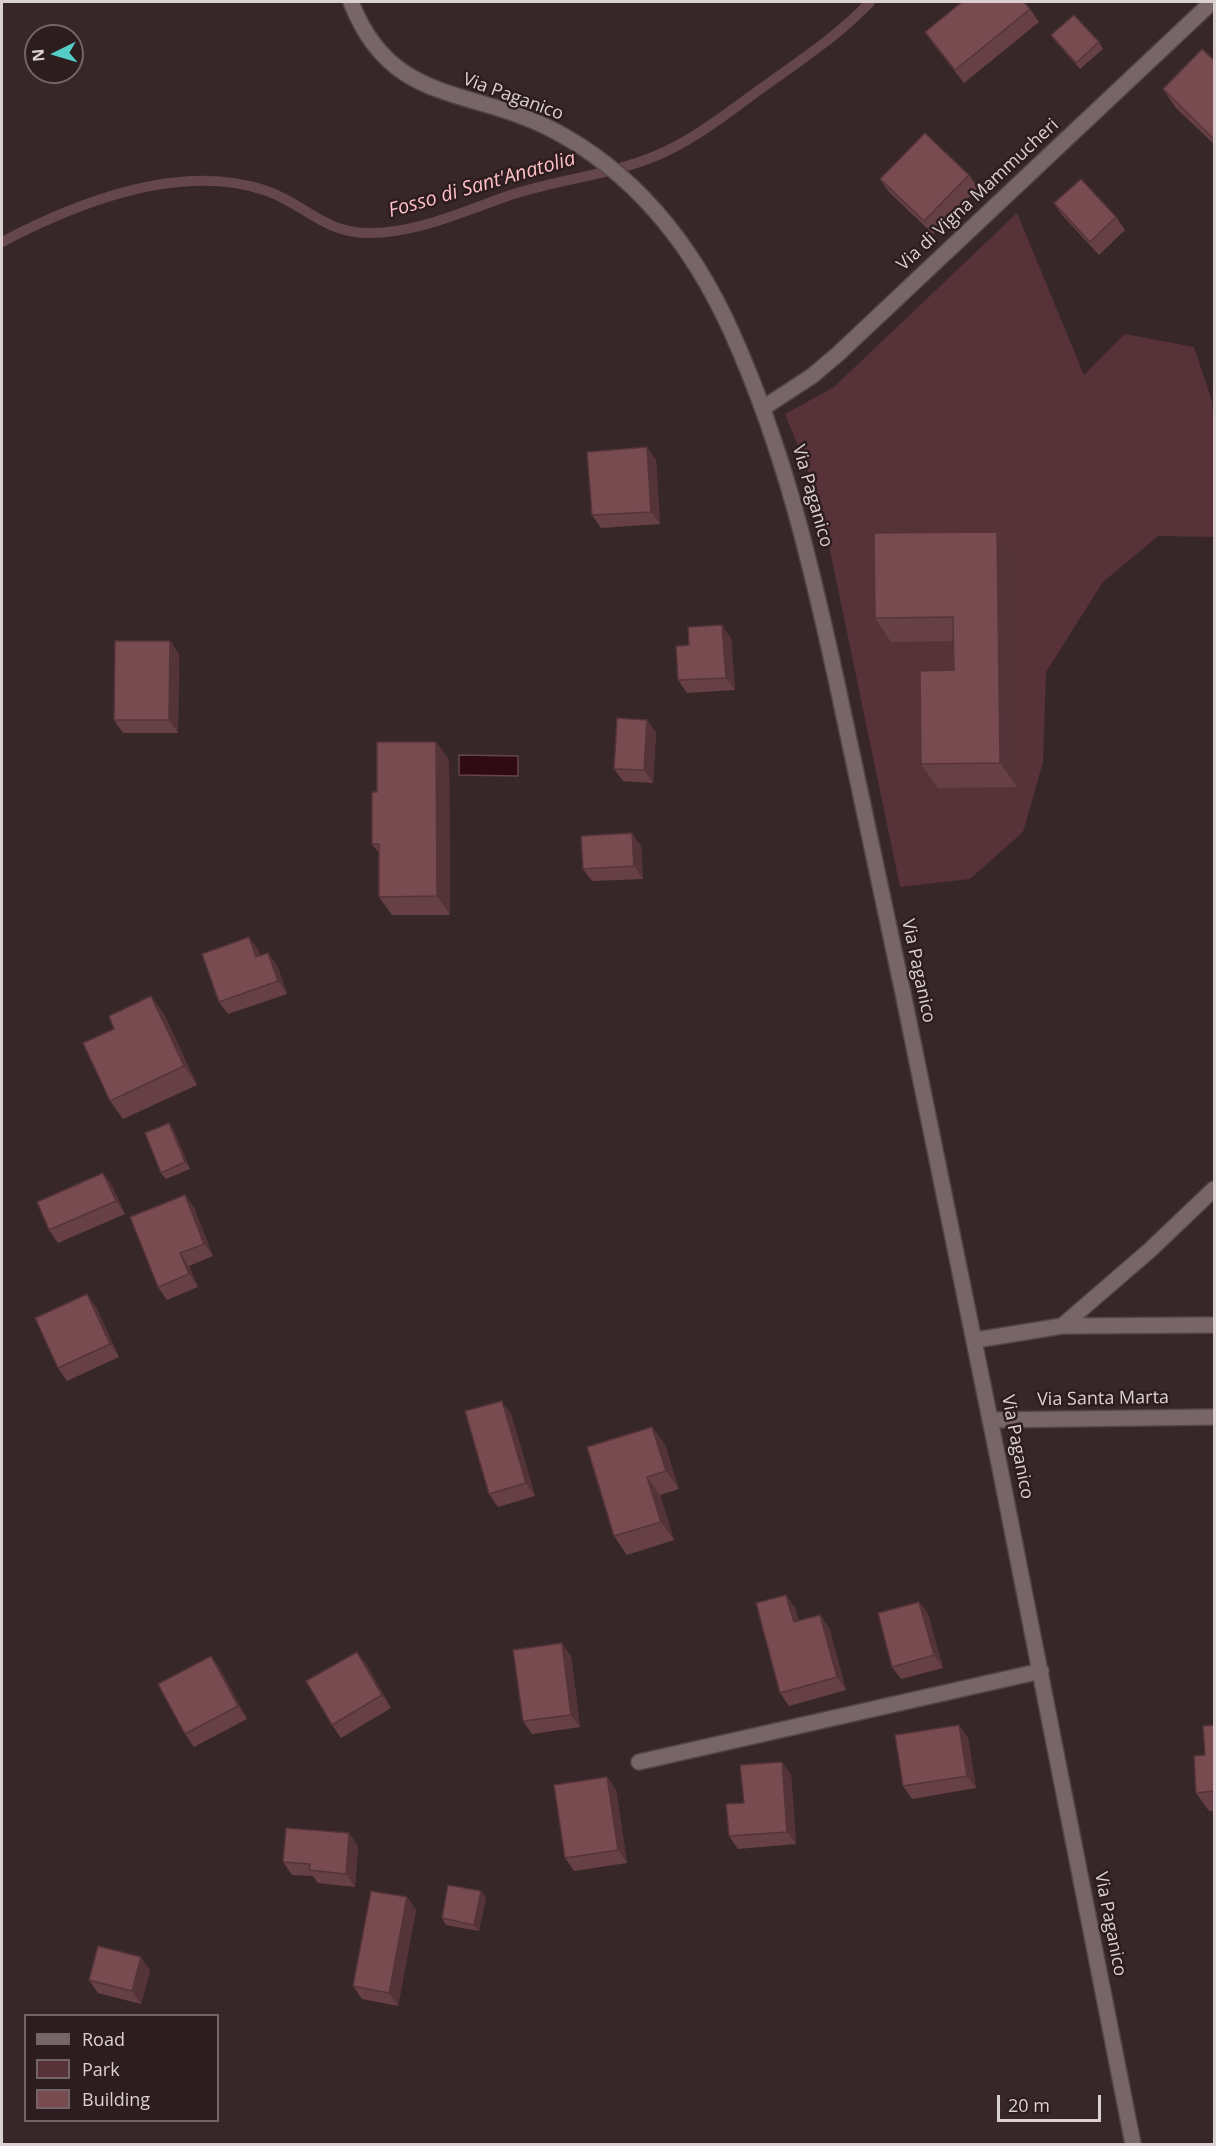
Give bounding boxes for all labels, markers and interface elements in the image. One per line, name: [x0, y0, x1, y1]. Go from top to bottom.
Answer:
north arrow: [24, 24, 84, 84]
text: N: [27, 48, 50, 63]
street label: Via Paganico: [460, 69, 566, 125]
street label: Via di Vigna Mammucheri: [893, 114, 1063, 276]
water label: Fosso di Sant'Anatolia: [386, 147, 578, 223]
street label: Via Paganico: [787, 442, 837, 550]
street label: Via Paganico: [896, 917, 940, 1025]
street label: Via Santa Marta: [1037, 1387, 1169, 1411]
street label: Via Paganico: [996, 1393, 1038, 1501]
street label: Via Paganico: [1089, 1870, 1131, 1978]
legend: [24, 2014, 219, 2122]
text: Road: [82, 2027, 125, 2051]
text: Park: [82, 2057, 120, 2081]
scale bar: [1000, 2083, 1104, 2121]
text: Building: [82, 2087, 150, 2111]
text: 20 m: [1008, 2093, 1050, 2117]

